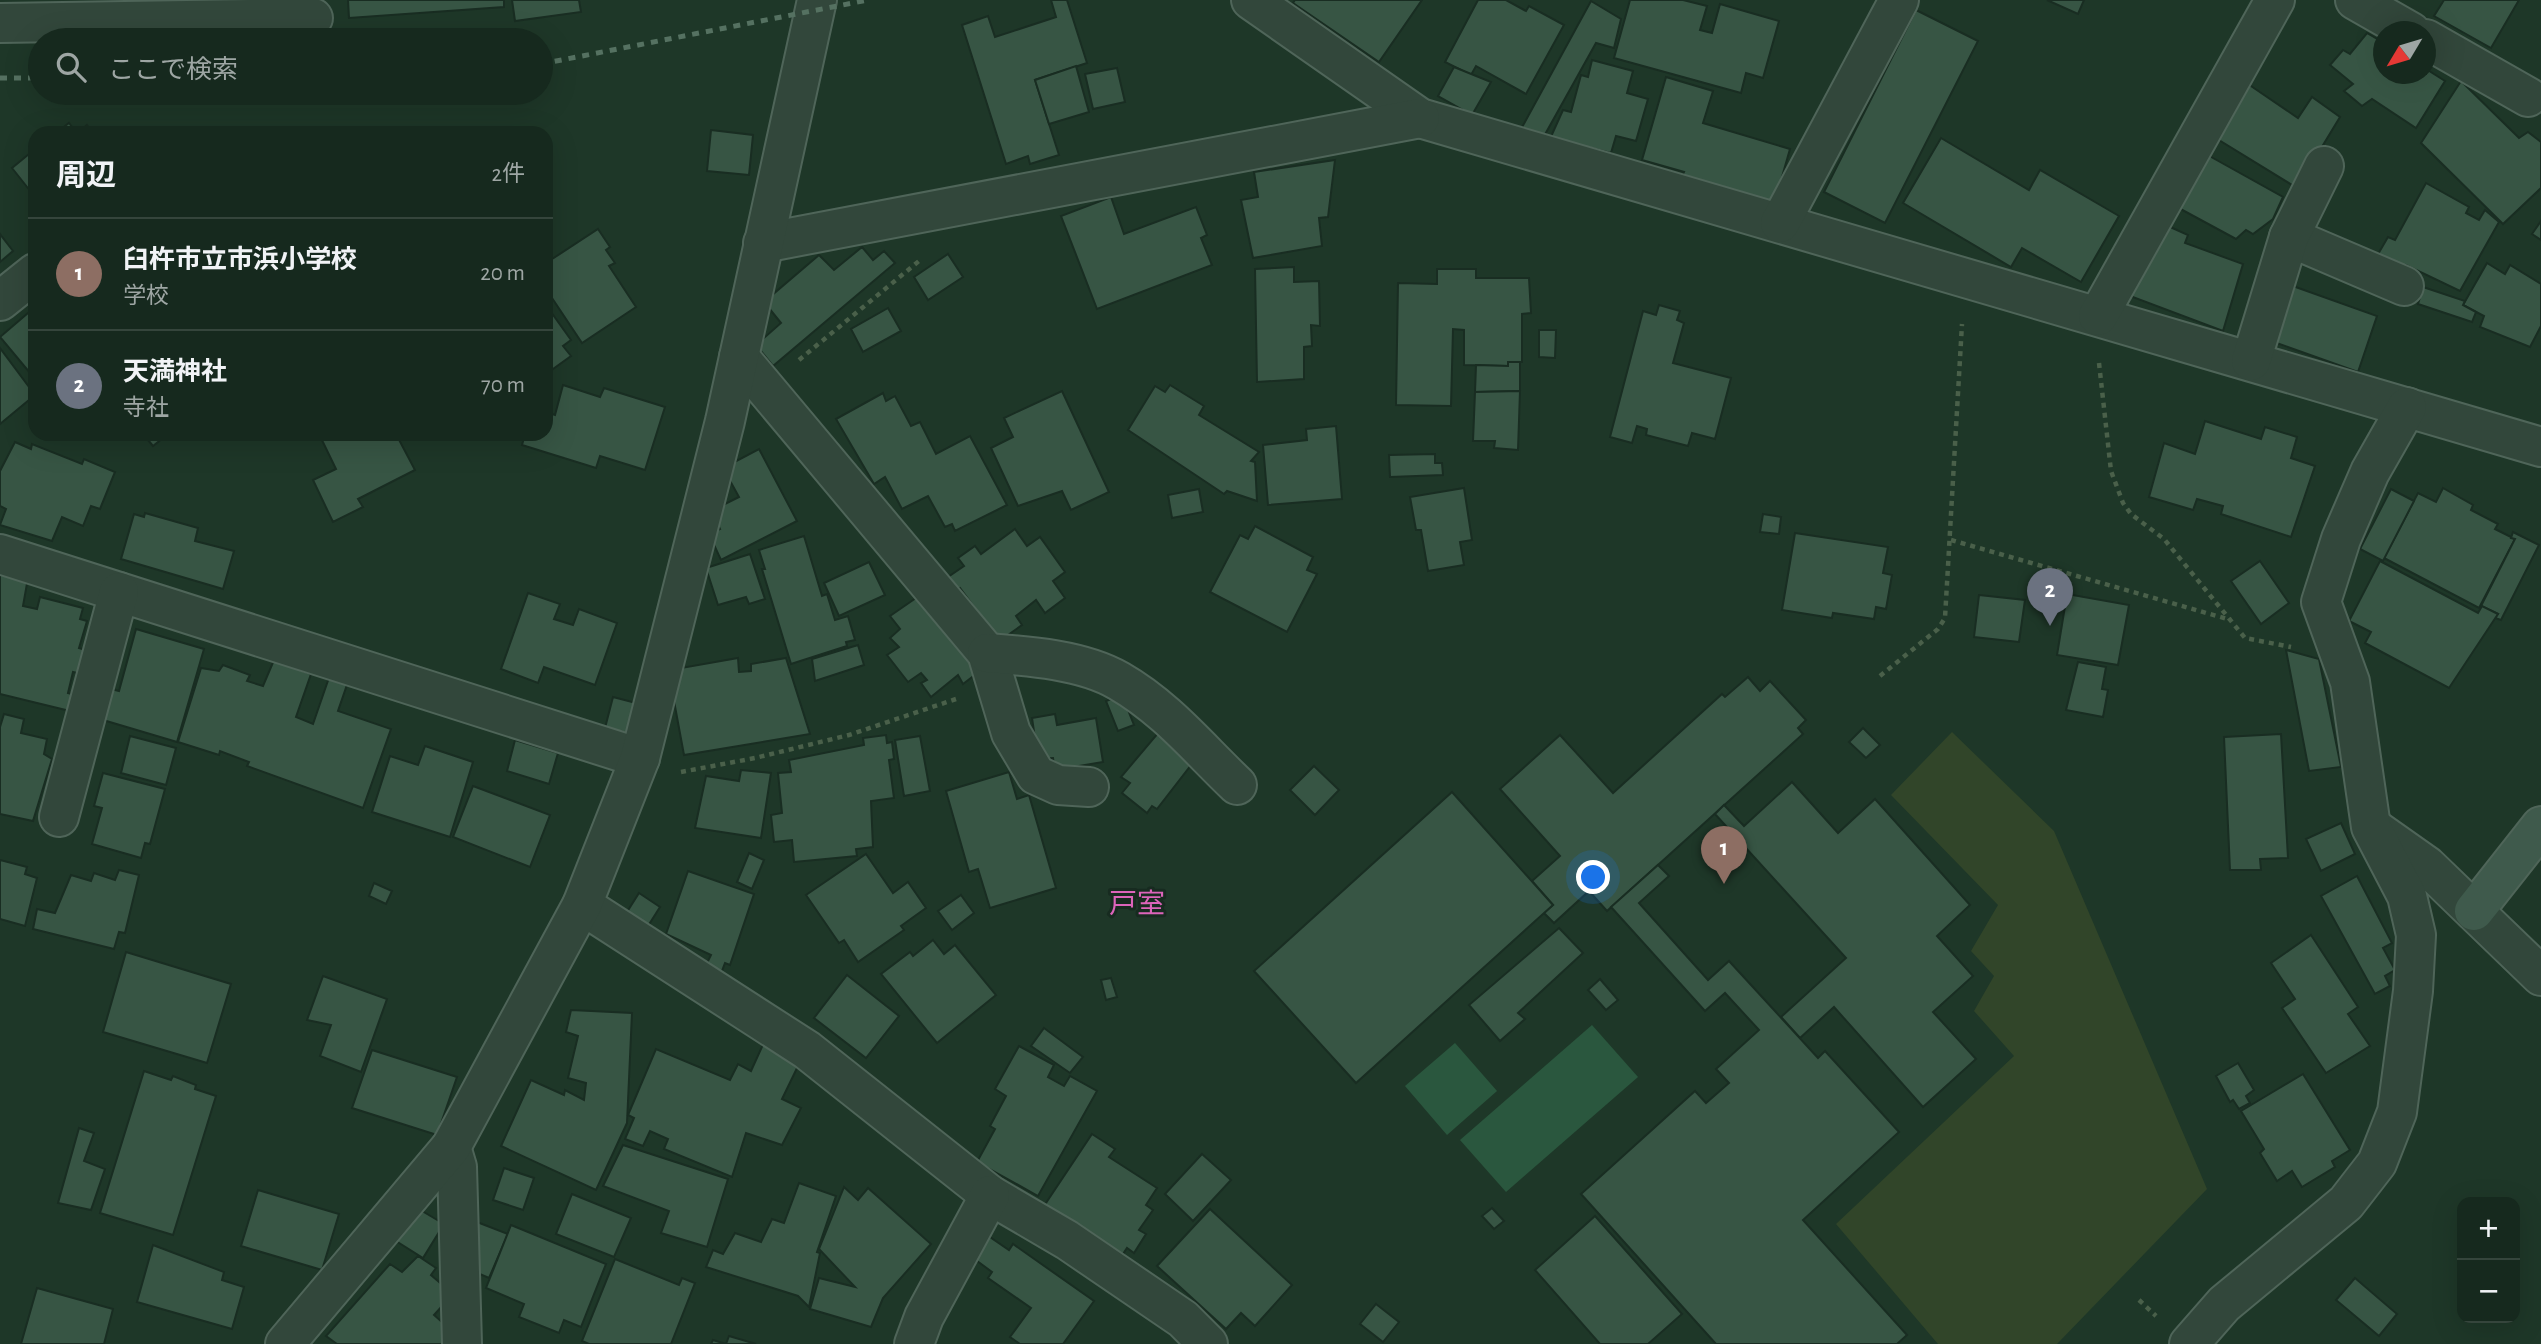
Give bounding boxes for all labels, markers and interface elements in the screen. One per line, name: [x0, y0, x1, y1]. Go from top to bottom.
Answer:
north arrow: [2373, 21, 2436, 84]
search box: [28, 28, 553, 105]
icon: search: [52, 48, 90, 86]
text: ここで検索: [108, 57, 238, 83]
text: 周辺: [56, 161, 116, 191]
text: 2件: [492, 163, 525, 186]
text: 臼杵市立市浜小学校: [123, 247, 357, 273]
text: 1: [75, 262, 83, 285]
text: 20 m: [480, 262, 525, 285]
text: 学校: [123, 285, 169, 308]
text: 天満神社: [123, 359, 227, 385]
text: 2: [74, 374, 84, 397]
text: 70 m: [481, 374, 525, 397]
text: 寺社: [123, 397, 169, 420]
pin: 2: [2027, 568, 2073, 626]
pin: 1: [1701, 826, 1747, 884]
your location: [1576, 860, 1610, 894]
district label: 戸室: [1109, 889, 1165, 919]
map controls: [2457, 1197, 2520, 1323]
button: +: [2457, 1197, 2520, 1260]
button: −: [2457, 1260, 2520, 1323]

